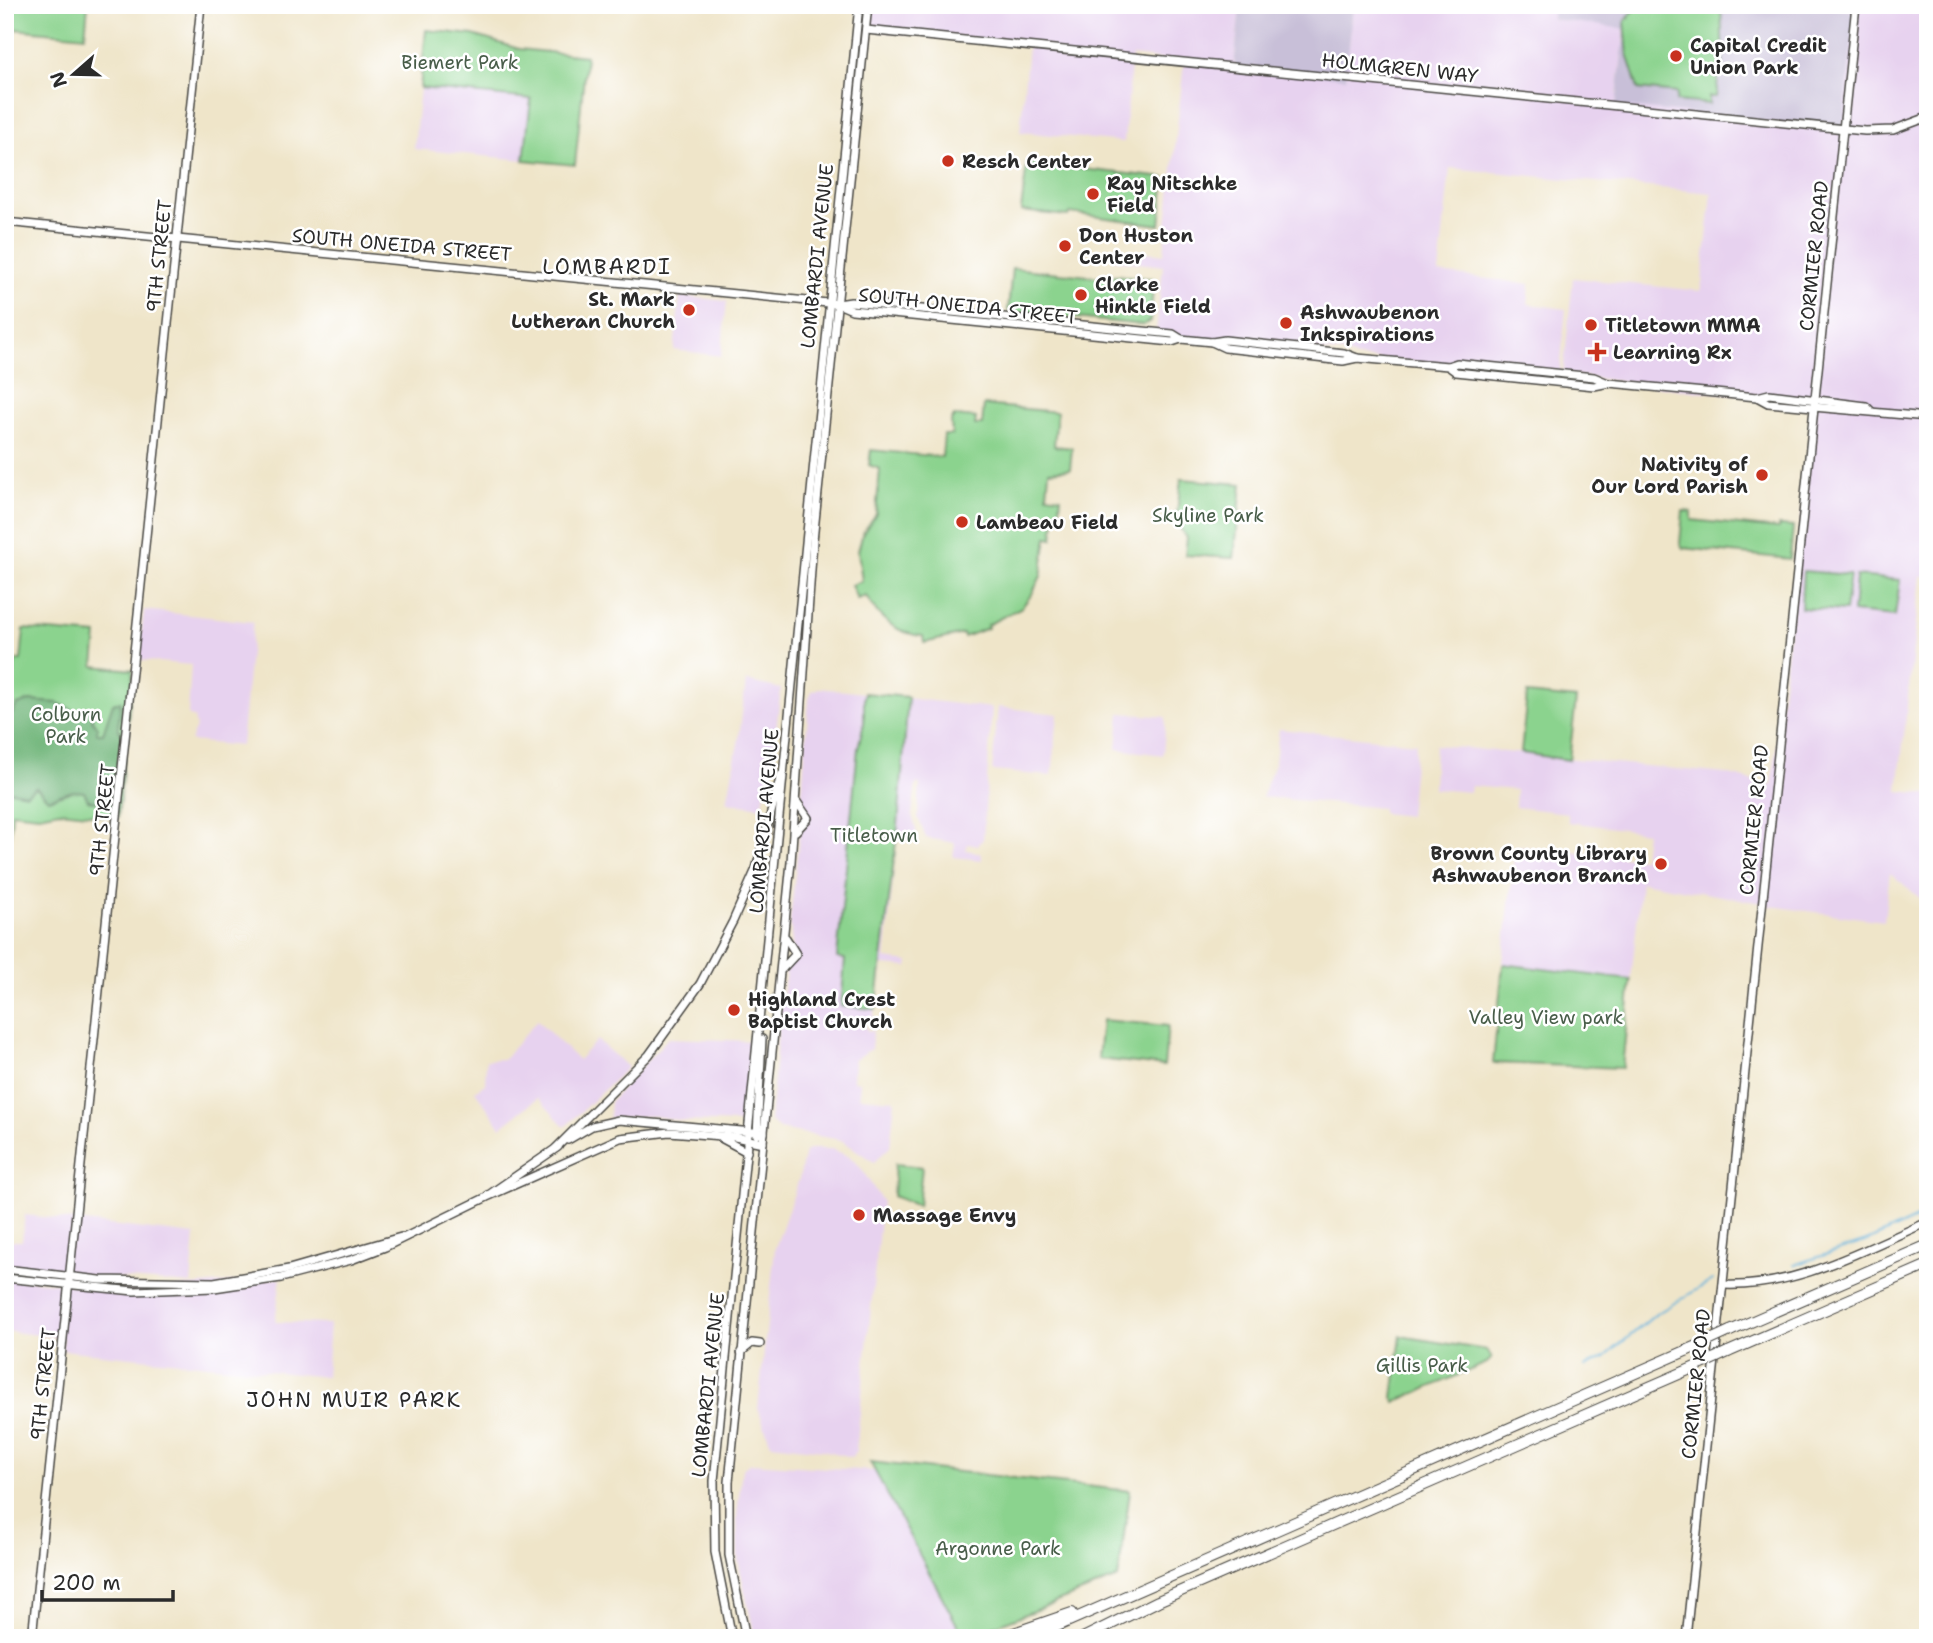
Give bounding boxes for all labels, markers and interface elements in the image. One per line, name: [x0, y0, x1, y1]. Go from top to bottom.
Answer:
place label: Capital Credit Union Park: [1690, 33, 1827, 80]
north arrow: [38, 38, 108, 108]
street label: HOLMGREN WAY: [1320, 47, 1480, 89]
marker: Capital Credit Union Park: [1668, 48, 1684, 64]
park label: Biemert Park: [401, 50, 519, 75]
text: N: [44, 68, 73, 91]
place label: Resch Center: [962, 149, 1092, 174]
marker: Resch Center: [940, 153, 956, 169]
street label: LOMBARDI AVENUE: [795, 162, 839, 350]
place label: Ray Nitschke Field: [1107, 171, 1238, 218]
street label: CORMIER ROAD: [1794, 180, 1834, 332]
marker: Ray Nitschke Field: [1085, 186, 1101, 202]
street label: 9TH STREET: [141, 198, 177, 314]
street label: SOUTH ONEIDA STREET: [291, 223, 513, 267]
place label: Don Huston Center: [1079, 223, 1194, 270]
marker: Don Huston Center: [1057, 238, 1073, 254]
district label: LOMBARDI: [542, 253, 672, 281]
place label: Clarke Hinkle Field: [1095, 272, 1211, 319]
street label: SOUTH ONEIDA STREET: [857, 282, 1079, 330]
place label: St. Mark Lutheran Church: [511, 287, 675, 334]
marker: Clarke Hinkle Field: [1073, 287, 1089, 303]
place label: Ashwaubenon Inkspirations: [1300, 300, 1440, 347]
marker: St. Mark Lutheran Church: [681, 302, 697, 318]
place label: Titletown MMA: [1605, 313, 1761, 338]
marker: Ashwaubenon Inkspirations: [1278, 315, 1294, 331]
marker: Titletown MMA: [1583, 317, 1599, 333]
place label: Learning Rx: [1613, 340, 1732, 365]
marker: Learning Rx: [1587, 342, 1607, 362]
place label: Nativity of Our Lord Parish: [1591, 452, 1748, 499]
marker: Nativity of Our Lord Parish: [1754, 467, 1770, 483]
park label: Skyline Park: [1152, 503, 1264, 528]
place label: Lambeau Field: [976, 510, 1118, 535]
marker: Lambeau Field: [954, 514, 970, 530]
park label: Colburn Park: [31, 702, 101, 749]
street label: LOMBARDI AVENUE: [743, 727, 785, 915]
street label: CORMIER ROAD: [1734, 744, 1774, 896]
street label: 9TH STREET: [84, 762, 120, 878]
park label: Titletown: [830, 823, 918, 848]
place label: Brown County Library Ashwaubenon Branch: [1431, 841, 1647, 888]
marker: Brown County Library Ashwaubenon Branch: [1653, 856, 1669, 872]
place label: Highland Crest Baptist Church: [748, 987, 895, 1034]
marker: Highland Crest Baptist Church: [726, 1002, 742, 1018]
park label: Valley View park: [1469, 1005, 1624, 1030]
place label: Massage Envy: [873, 1203, 1016, 1228]
marker: Massage Envy: [851, 1207, 867, 1223]
street label: LOMBARDI AVENUE: [686, 1291, 730, 1479]
street label: CORMIER ROAD: [1676, 1308, 1716, 1460]
street label: 9TH STREET: [25, 1326, 61, 1442]
park label: Gillis Park: [1376, 1353, 1468, 1378]
district label: JOHN MUIR PARK: [246, 1386, 462, 1414]
park label: Argonne Park: [935, 1536, 1061, 1561]
scale bar: [42, 1559, 173, 1603]
text: 200 m: [52, 1569, 121, 1597]

